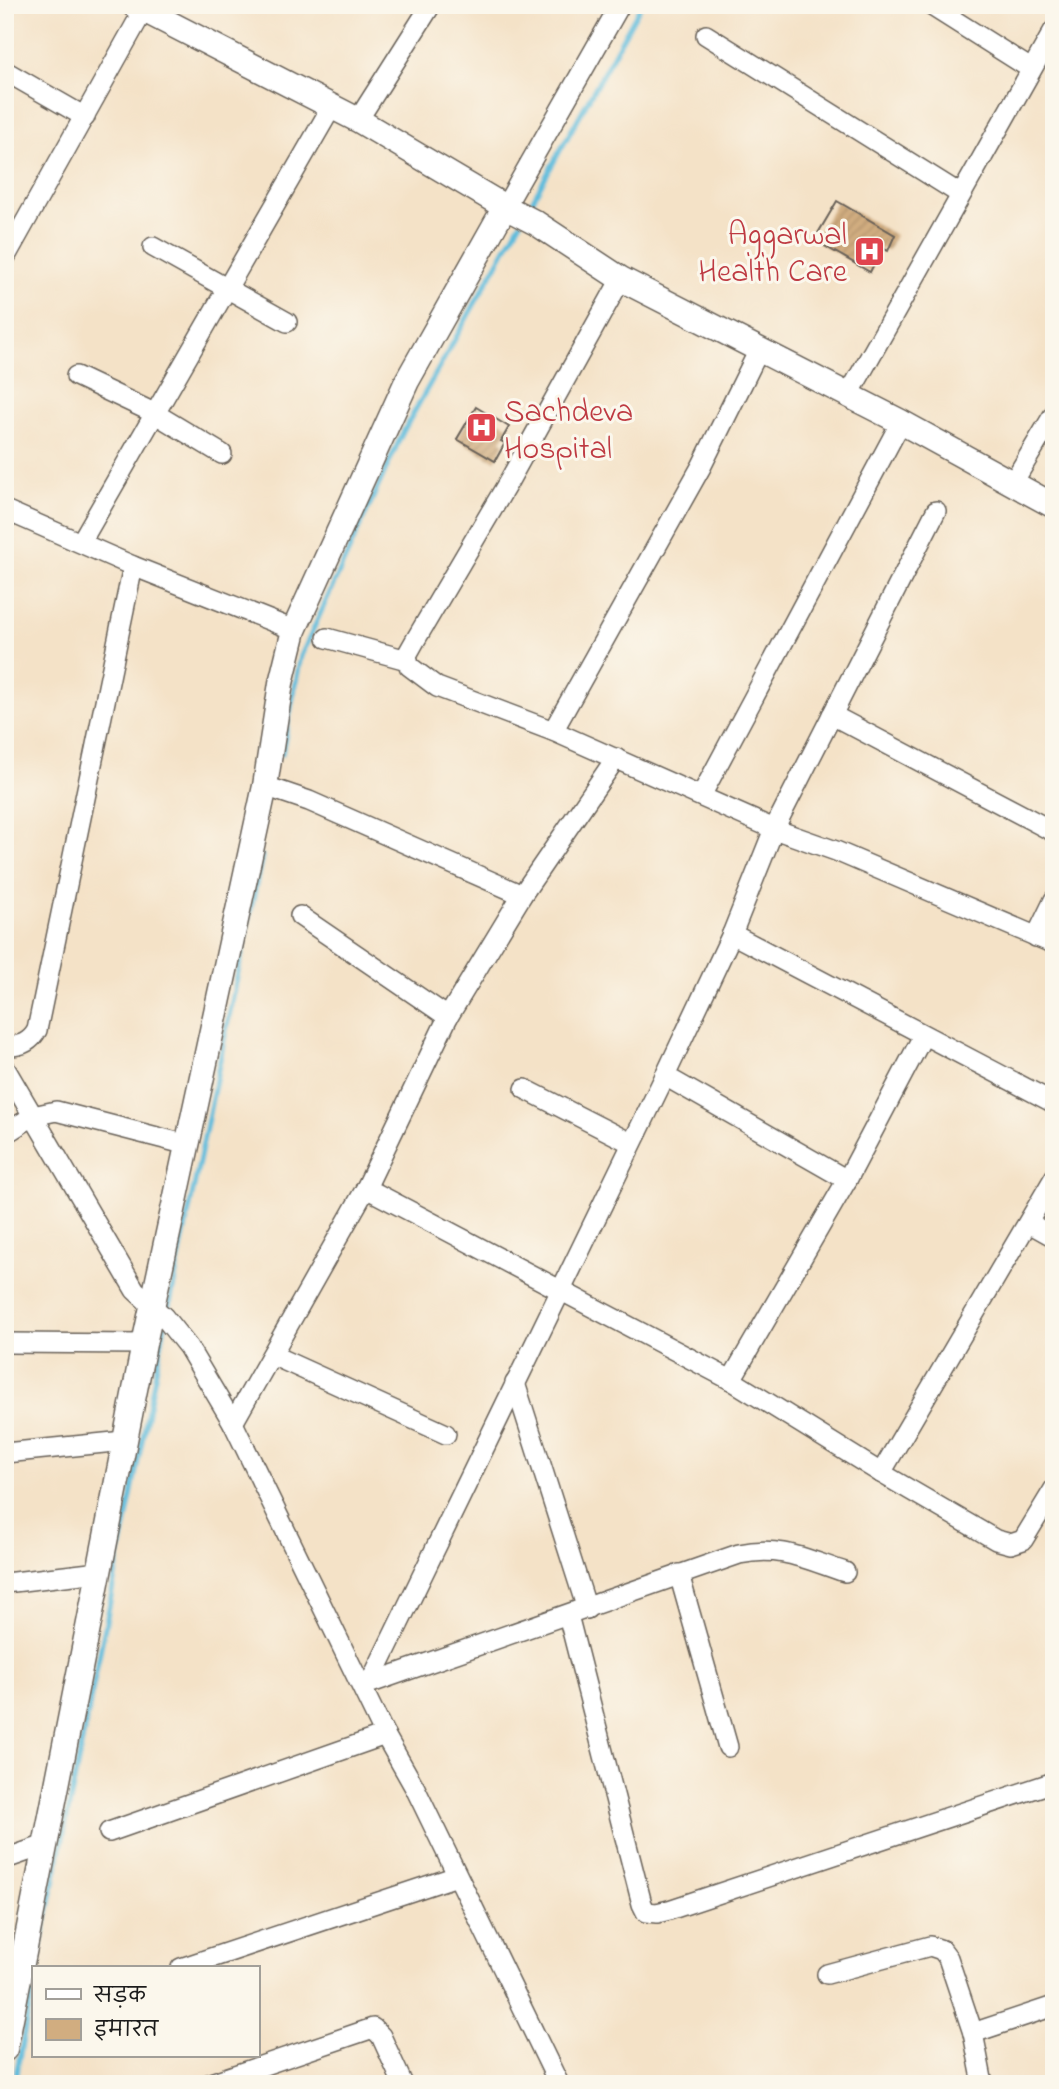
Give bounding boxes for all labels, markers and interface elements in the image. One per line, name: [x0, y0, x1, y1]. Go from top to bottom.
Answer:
place label: Aggarwal Health Care: [698, 213, 848, 297]
hospital icon: Aggarwal Health Care: [853, 234, 887, 268]
place label: Sachdeva Hospital: [504, 390, 633, 474]
hospital icon: Sachdeva Hospital: [464, 411, 498, 445]
legend: [32, 1966, 259, 2058]
text: सड़क: [93, 1982, 147, 2012]
text: इमारत: [94, 2016, 160, 2046]

